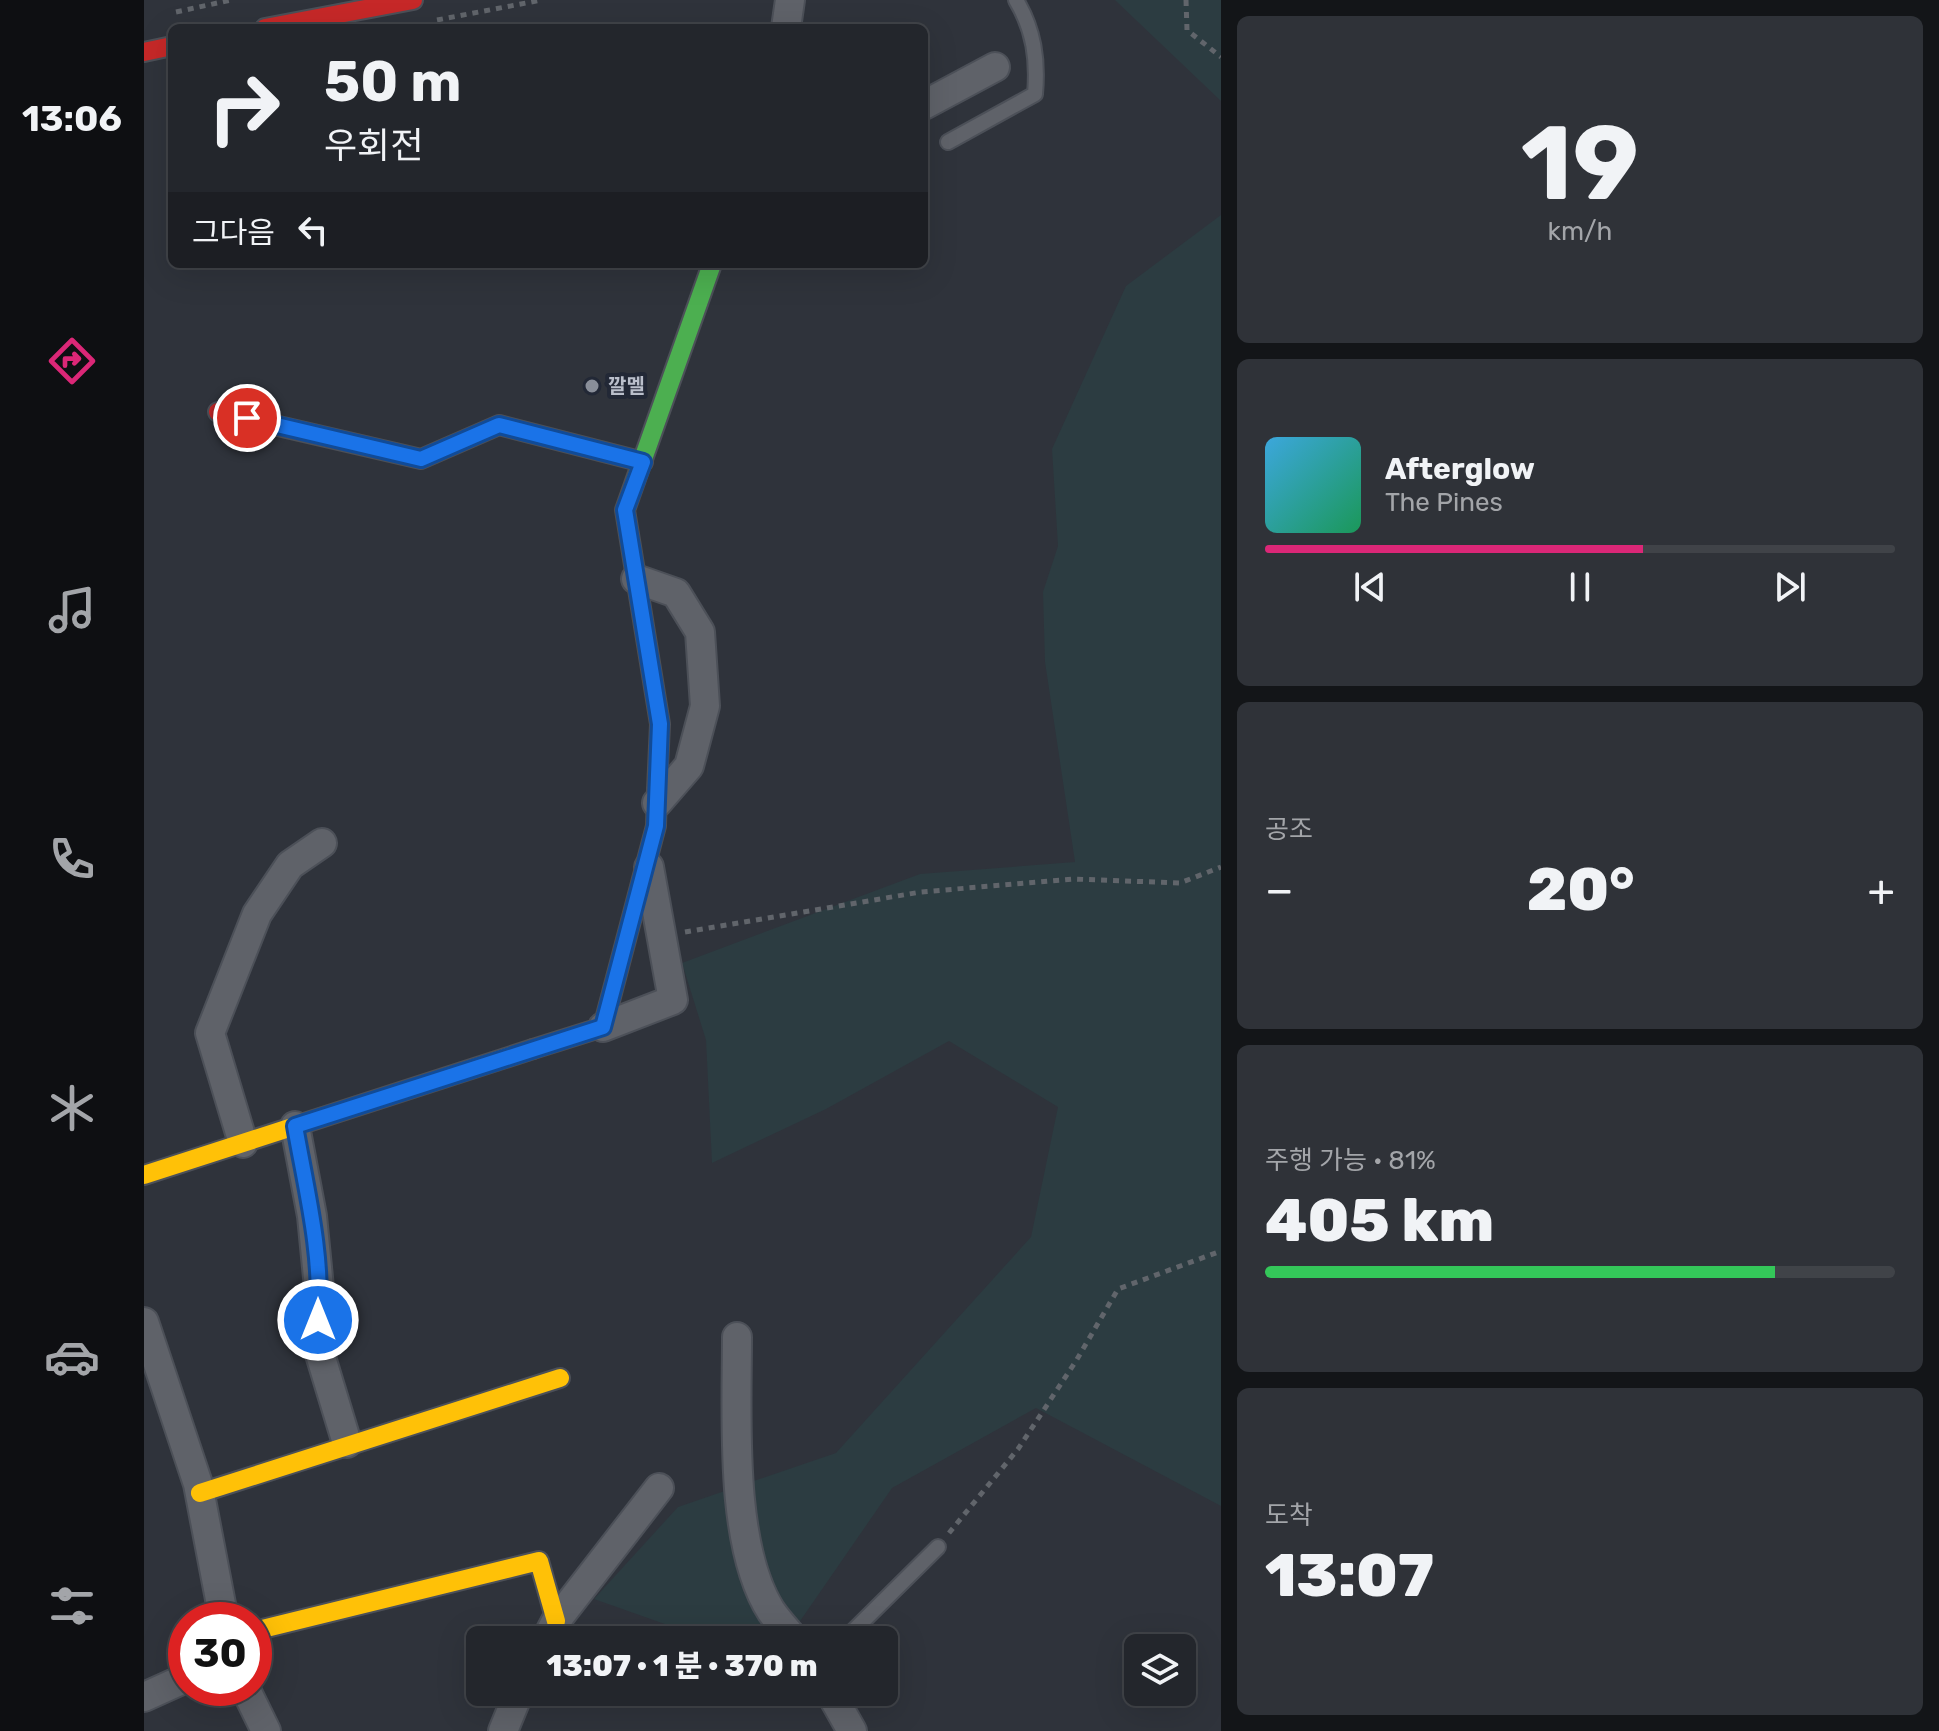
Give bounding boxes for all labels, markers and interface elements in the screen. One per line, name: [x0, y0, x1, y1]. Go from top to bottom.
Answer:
text: 50 m: [324, 49, 461, 115]
icon: right: [192, 56, 296, 160]
text: 13:06: [22, 97, 122, 140]
text: 19: [1521, 102, 1639, 225]
text: 우회전: [324, 124, 423, 167]
icon: left: [291, 208, 335, 252]
text: 그다음: [192, 215, 275, 251]
text: km/h: [1548, 216, 1612, 247]
icon: directions: [44, 333, 100, 389]
place label: 깔멜: [608, 374, 645, 398]
marker: 깔멜: [583, 377, 601, 395]
pin: [213, 384, 281, 452]
icon: arrive: [225, 396, 269, 440]
text: Afterglow: [1385, 451, 1535, 487]
text: The Pines: [1385, 487, 1503, 518]
icon: previous: [1348, 565, 1392, 609]
icon: pause: [1558, 565, 1602, 609]
icon: next: [1768, 565, 1812, 609]
icon: music: [44, 582, 100, 638]
text: 공조: [1265, 814, 1313, 845]
icon: phone: [44, 831, 100, 887]
text: 20°: [1527, 854, 1634, 925]
text: −: [1265, 864, 1294, 916]
text: +: [1868, 864, 1895, 916]
icon: climate: [44, 1080, 100, 1136]
text: 주행 가능 · 81%: [1265, 1145, 1436, 1176]
text: 405 km: [1265, 1185, 1494, 1256]
position arrow: [276, 1278, 360, 1362]
icon: car: [44, 1329, 100, 1385]
text: 도착: [1265, 1500, 1313, 1531]
text: 13:07: [1265, 1540, 1434, 1611]
icon: filters: [44, 1578, 100, 1634]
speed limit sign: 30: [168, 1602, 272, 1706]
map controls: [1124, 1634, 1196, 1706]
button: layers: [1124, 1634, 1196, 1706]
text: 13:07 · 1 분 · 370 m: [547, 1648, 817, 1684]

